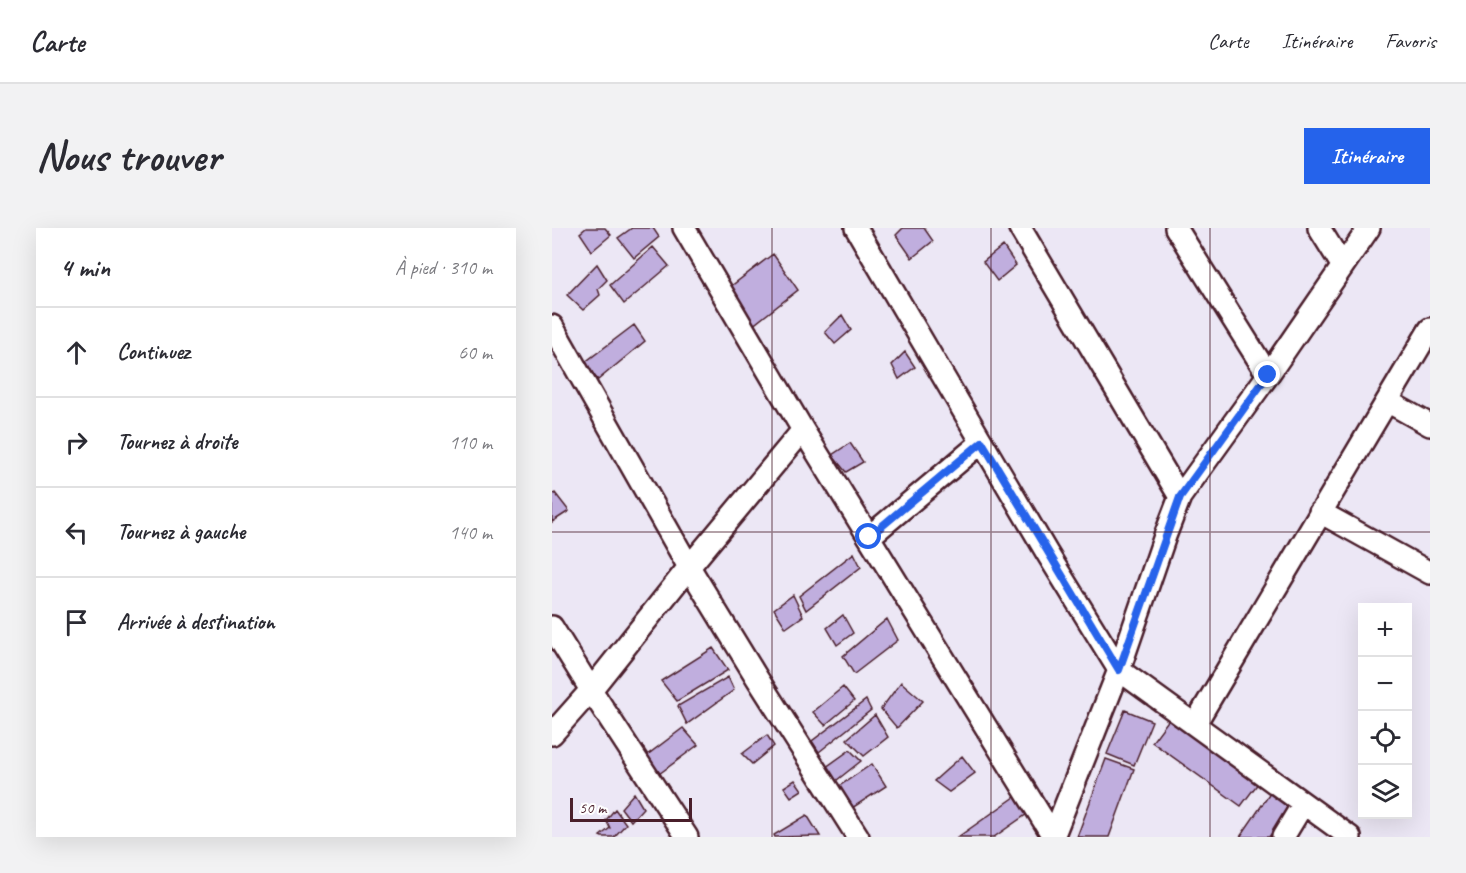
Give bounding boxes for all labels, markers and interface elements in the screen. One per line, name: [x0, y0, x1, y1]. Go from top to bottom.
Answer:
text: Carte: [30, 24, 85, 59]
text: Carte: [1208, 28, 1249, 54]
text: Itinéraire: [1282, 28, 1352, 54]
text: Favoris: [1385, 28, 1436, 54]
button: Itinéraire: [1304, 128, 1430, 184]
text: Nous trouver: [36, 130, 220, 183]
text: 4 min: [60, 251, 110, 284]
text: À pied · 310 m: [395, 255, 492, 280]
icon: ahead: [60, 336, 93, 369]
text: Continuez: [117, 338, 190, 366]
text: 60 m: [458, 340, 492, 365]
route end: [1254, 361, 1280, 387]
icon: right: [60, 426, 93, 459]
text: Tournez à droite: [117, 428, 237, 456]
text: 110 m: [449, 430, 492, 455]
icon: left: [60, 516, 93, 549]
text: Tournez à gauche: [117, 518, 245, 546]
text: 140 m: [449, 520, 492, 545]
route start: [855, 523, 881, 549]
map controls: [1358, 603, 1412, 819]
button: +: [1358, 603, 1412, 657]
icon: arrive: [60, 606, 93, 639]
text: Arrivée à destination: [117, 608, 275, 636]
button: −: [1358, 657, 1412, 711]
button: locate: [1358, 711, 1412, 765]
button: layers: [1358, 765, 1412, 819]
scale bar: [570, 795, 692, 822]
text: 50 m: [579, 798, 606, 818]

